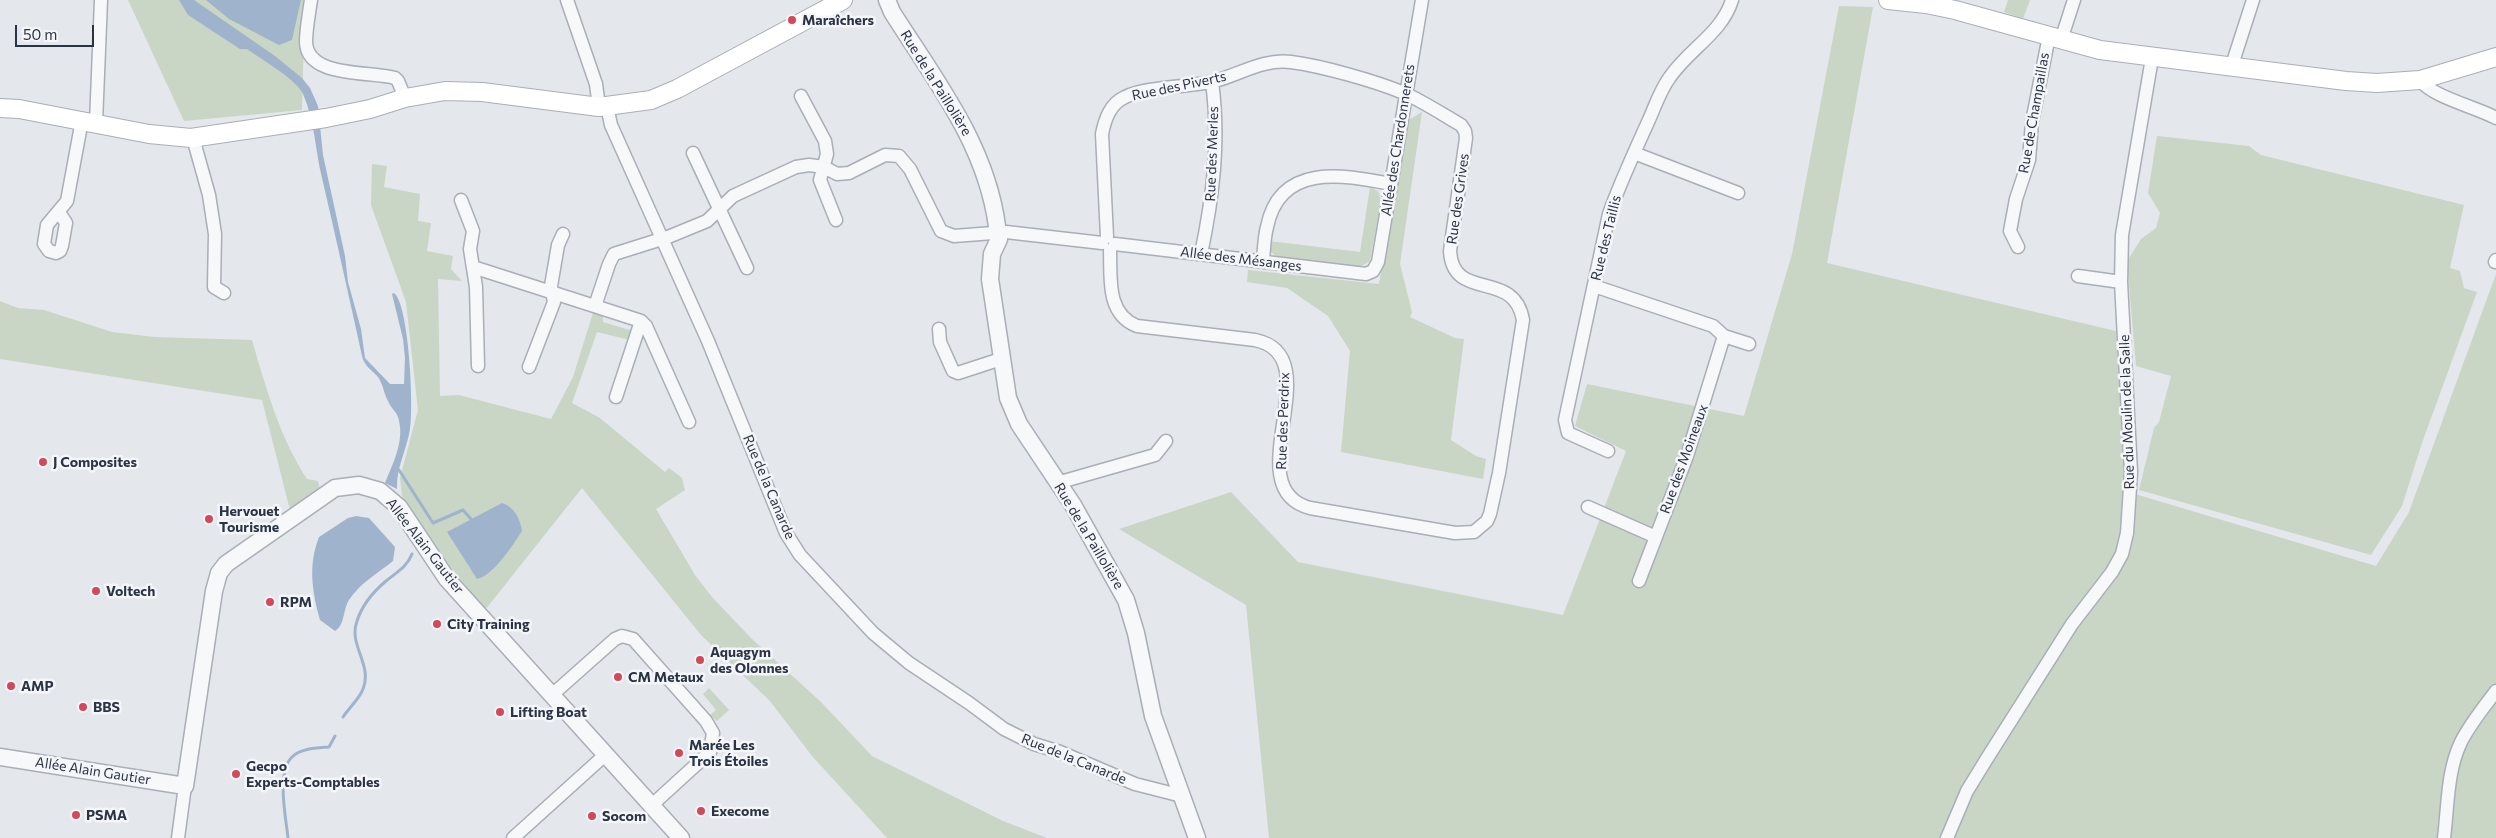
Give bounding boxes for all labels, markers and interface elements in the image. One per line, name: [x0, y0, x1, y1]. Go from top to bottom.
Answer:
place label: Maraîchers: [802, 12, 874, 28]
marker: Maraîchers: [786, 14, 798, 26]
scale bar: [18, 15, 96, 47]
text: 50 m: [23, 25, 57, 43]
street label: Rue de la Paillolière: [897, 27, 975, 139]
street label: Rue de Champaillas: [2015, 51, 2053, 175]
street label: Allée des Chardonnerets: [1378, 63, 1418, 217]
street label: Rue des Piverts: [1130, 68, 1228, 104]
street label: Rue des Merles: [1202, 106, 1222, 202]
street label: Rue des Grives: [1443, 152, 1473, 246]
street label: Rue des Taillis: [1587, 194, 1625, 282]
street label: Allée des Mésanges: [1179, 243, 1303, 275]
street label: Rue du Moulin de la Salle: [2116, 334, 2138, 490]
street label: Rue des Perdrix: [1273, 372, 1293, 470]
street label: Rue des Moineaux: [1656, 402, 1712, 516]
street label: Rue de la Canarde: [739, 432, 799, 542]
place label: J Composites: [53, 454, 137, 470]
marker: J Composites: [37, 456, 49, 468]
street label: Rue de la Paillolière: [1051, 480, 1127, 592]
street label: Allée Alain Gautier: [382, 495, 468, 597]
place label: Hervouet Tourisme: [219, 503, 280, 536]
marker: Hervouet Tourisme: [203, 513, 215, 525]
place label: Voltech: [106, 583, 155, 599]
marker: Voltech: [90, 585, 102, 597]
place label: RPM: [280, 594, 312, 610]
marker: RPM: [264, 596, 276, 608]
place label: City Training: [447, 616, 530, 632]
marker: City Training: [431, 618, 443, 630]
place label: Aquagym des Olonnes: [710, 644, 788, 676]
marker: Aquagym des Olonnes: [694, 654, 706, 666]
place label: CM Metaux: [628, 669, 704, 685]
marker: CM Metaux: [612, 671, 624, 683]
place label: AMP: [21, 678, 54, 694]
marker: AMP: [5, 680, 17, 692]
place label: BBS: [93, 699, 120, 715]
marker: BBS: [77, 701, 89, 713]
place label: Lifting Boat: [510, 704, 587, 720]
marker: Lifting Boat: [494, 706, 506, 718]
street label: Rue de la Canarde: [1019, 730, 1129, 788]
place label: Marée Les Trois Étoiles: [689, 737, 768, 770]
marker: Marée Les Trois Étoiles: [673, 747, 685, 759]
street label: Allée Alain Gautier: [34, 754, 152, 788]
place label: Gecpo Experts-Comptables: [246, 758, 380, 790]
marker: Gecpo Experts-Comptables: [230, 768, 242, 780]
place label: Execome: [711, 803, 769, 819]
marker: Execome: [695, 805, 707, 817]
place label: PSMA: [86, 807, 127, 823]
place label: Socom: [602, 808, 646, 824]
marker: PSMA: [70, 809, 82, 821]
marker: Socom: [586, 810, 598, 822]

